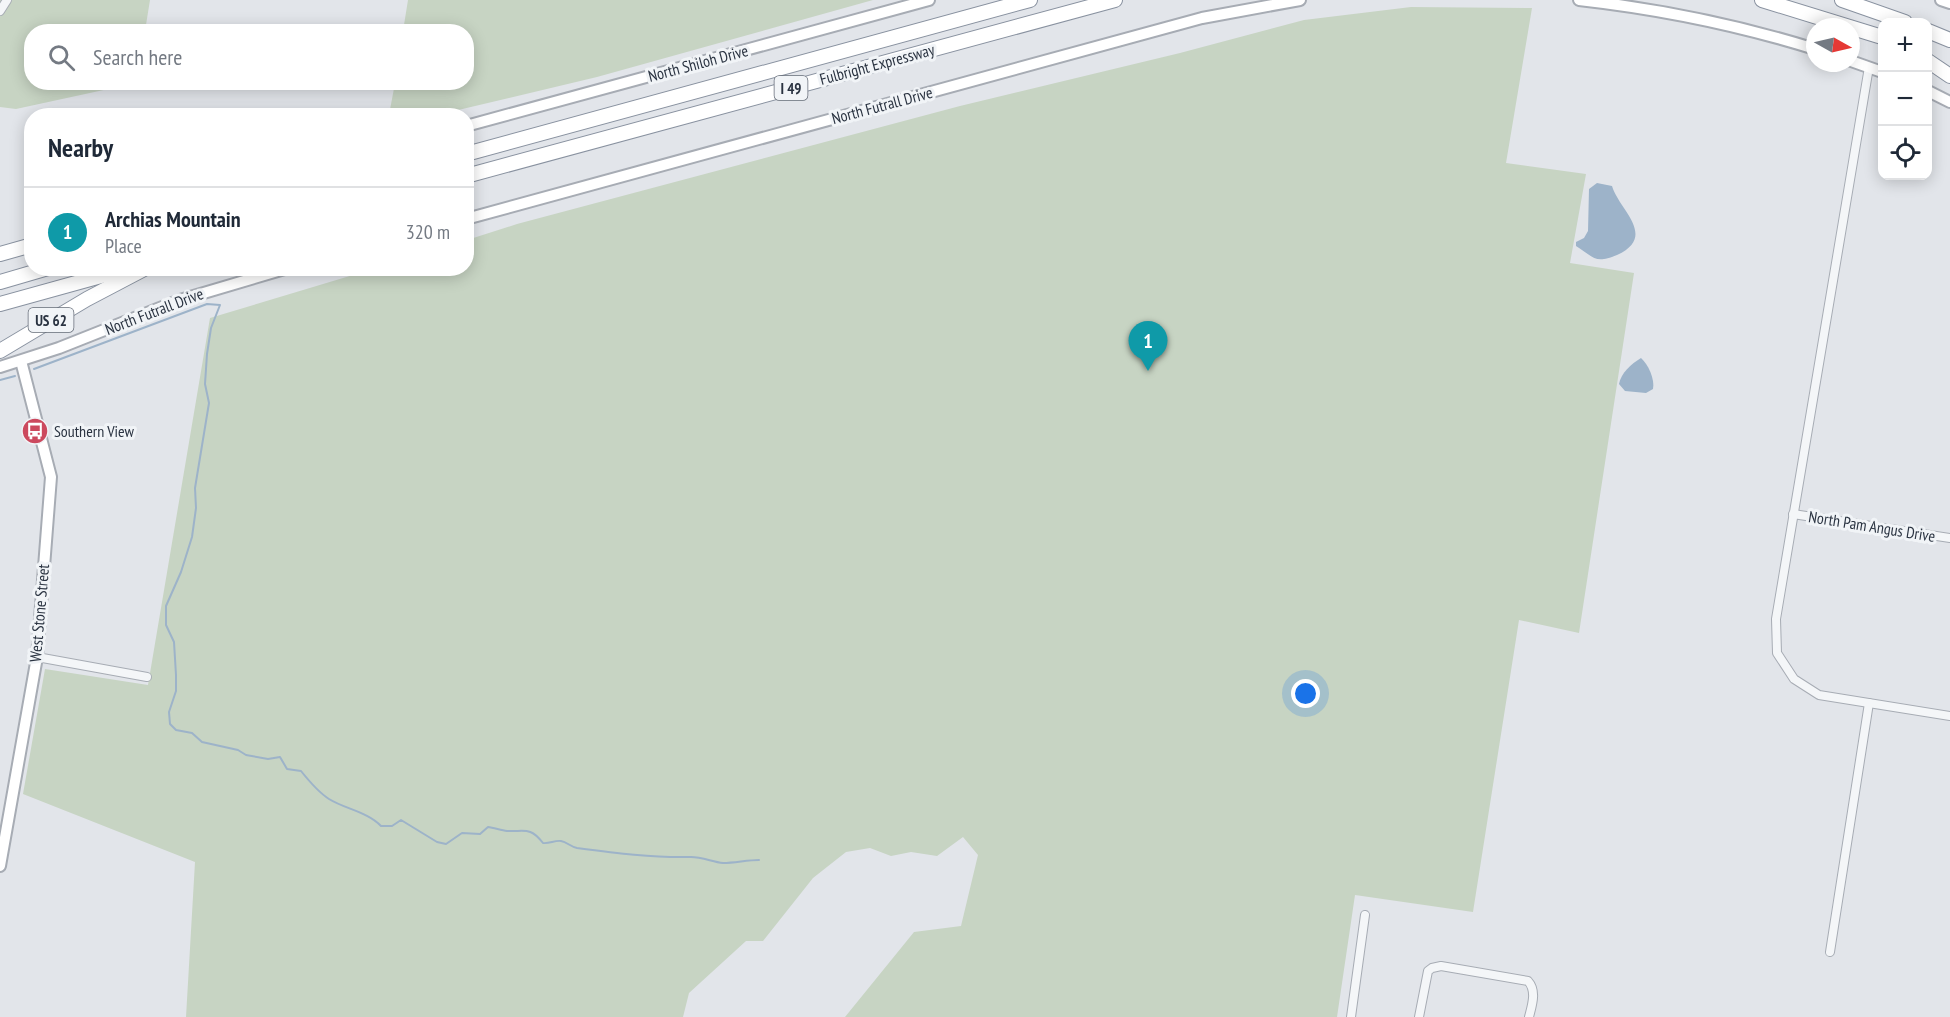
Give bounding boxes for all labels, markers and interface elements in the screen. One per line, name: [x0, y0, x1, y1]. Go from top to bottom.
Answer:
north arrow: [1806, 18, 1860, 72]
map controls: [1878, 18, 1932, 180]
button: +: [1878, 18, 1932, 72]
search box: [24, 24, 474, 90]
street label: Fulbright Expressway: [817, 39, 937, 89]
street label: North Shiloh Drive: [646, 40, 750, 86]
icon: search: [45, 41, 78, 74]
text: Search here: [93, 43, 182, 71]
button: −: [1878, 72, 1932, 126]
road number: I 49: [774, 76, 808, 100]
street label: North Futrall Drive: [829, 82, 935, 128]
button: locate: [1878, 126, 1932, 180]
text: Nearby: [48, 131, 113, 164]
text: Archias Mountain: [105, 205, 241, 233]
text: 1: [63, 219, 72, 245]
text: 320 m: [406, 219, 450, 245]
text: Place: [105, 233, 142, 259]
street label: North Futrall Drive: [102, 283, 206, 339]
road number: US 62: [28, 308, 74, 332]
pin: 1: [1128, 322, 1168, 371]
bus stop icon: Southern View: [20, 416, 50, 446]
place label: Southern View: [54, 421, 135, 441]
street label: North Pam Angus Drive: [1807, 506, 1937, 546]
street label: West Stone Street: [25, 563, 53, 663]
your location: [1291, 679, 1320, 708]

